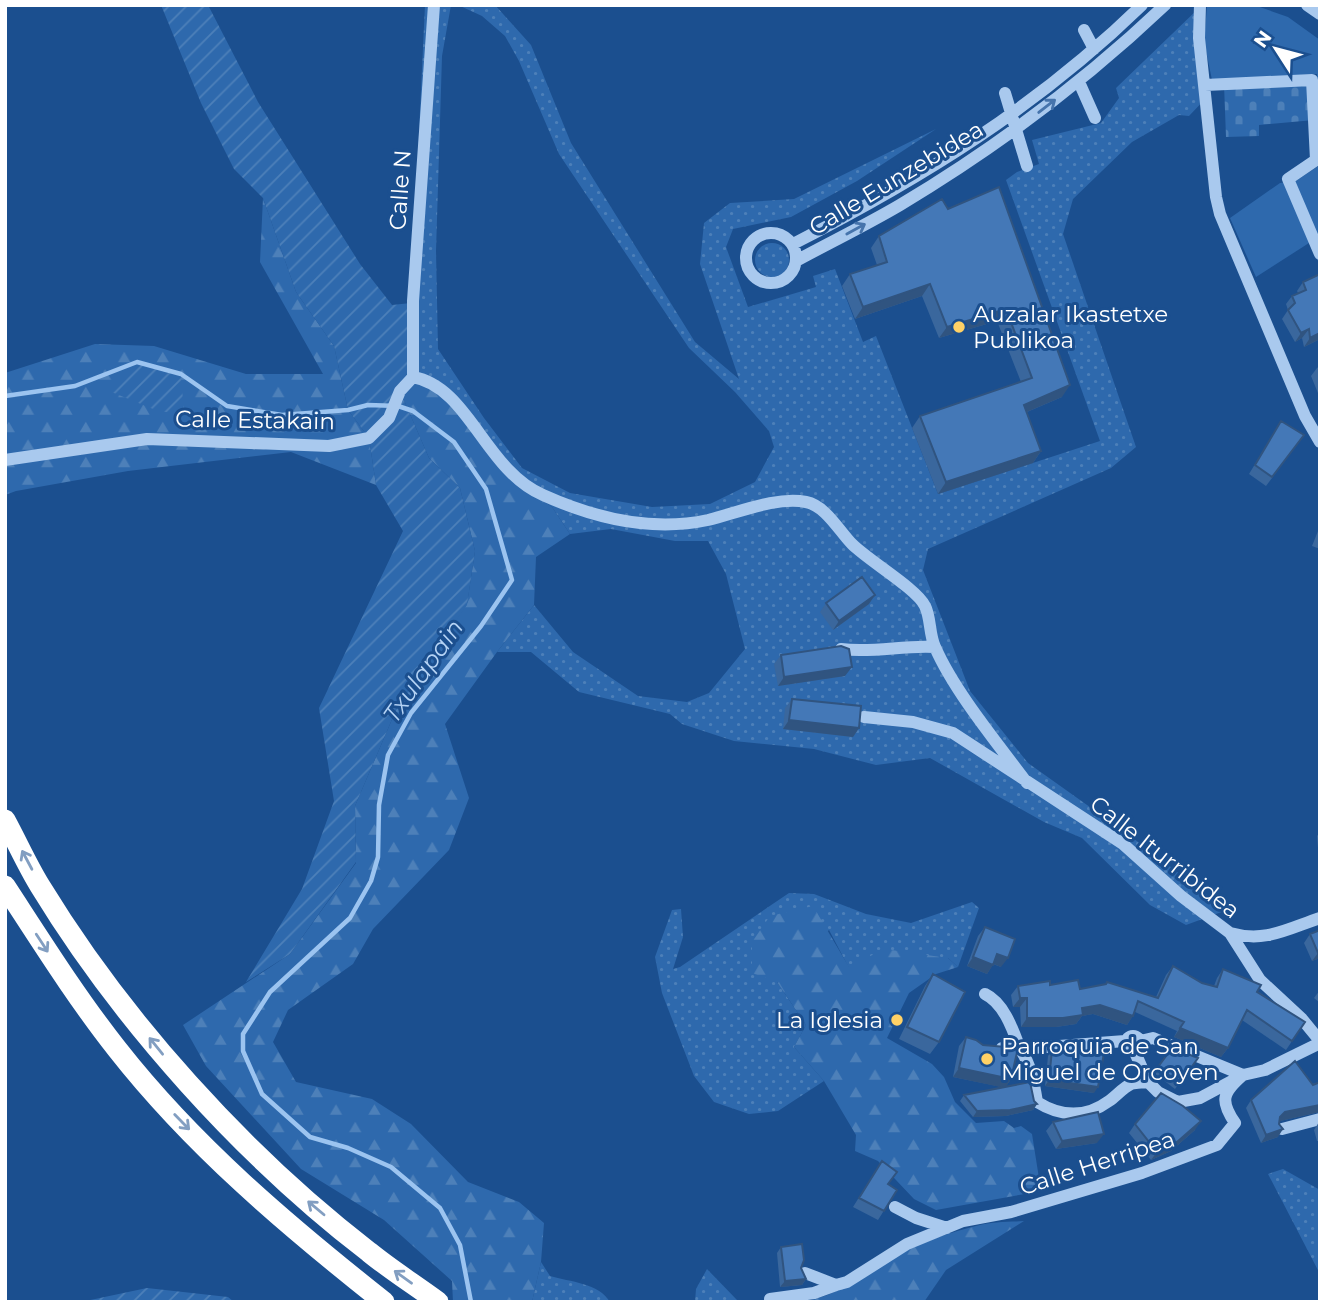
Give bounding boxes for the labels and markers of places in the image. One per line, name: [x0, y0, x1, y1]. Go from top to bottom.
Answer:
place label: Auzalar Ikastetxe Publikoa: [973, 300, 1168, 354]
marker: Auzalar Ikastetxe Publikoa: [951, 319, 967, 335]
place label: La Iglesia: [776, 1006, 883, 1034]
marker: La Iglesia: [889, 1012, 905, 1028]
place label: Parroquia de San Miguel de Orcoyen: [1001, 1032, 1219, 1086]
marker: Parroquia de San Miguel de Orcoyen: [979, 1051, 995, 1067]

